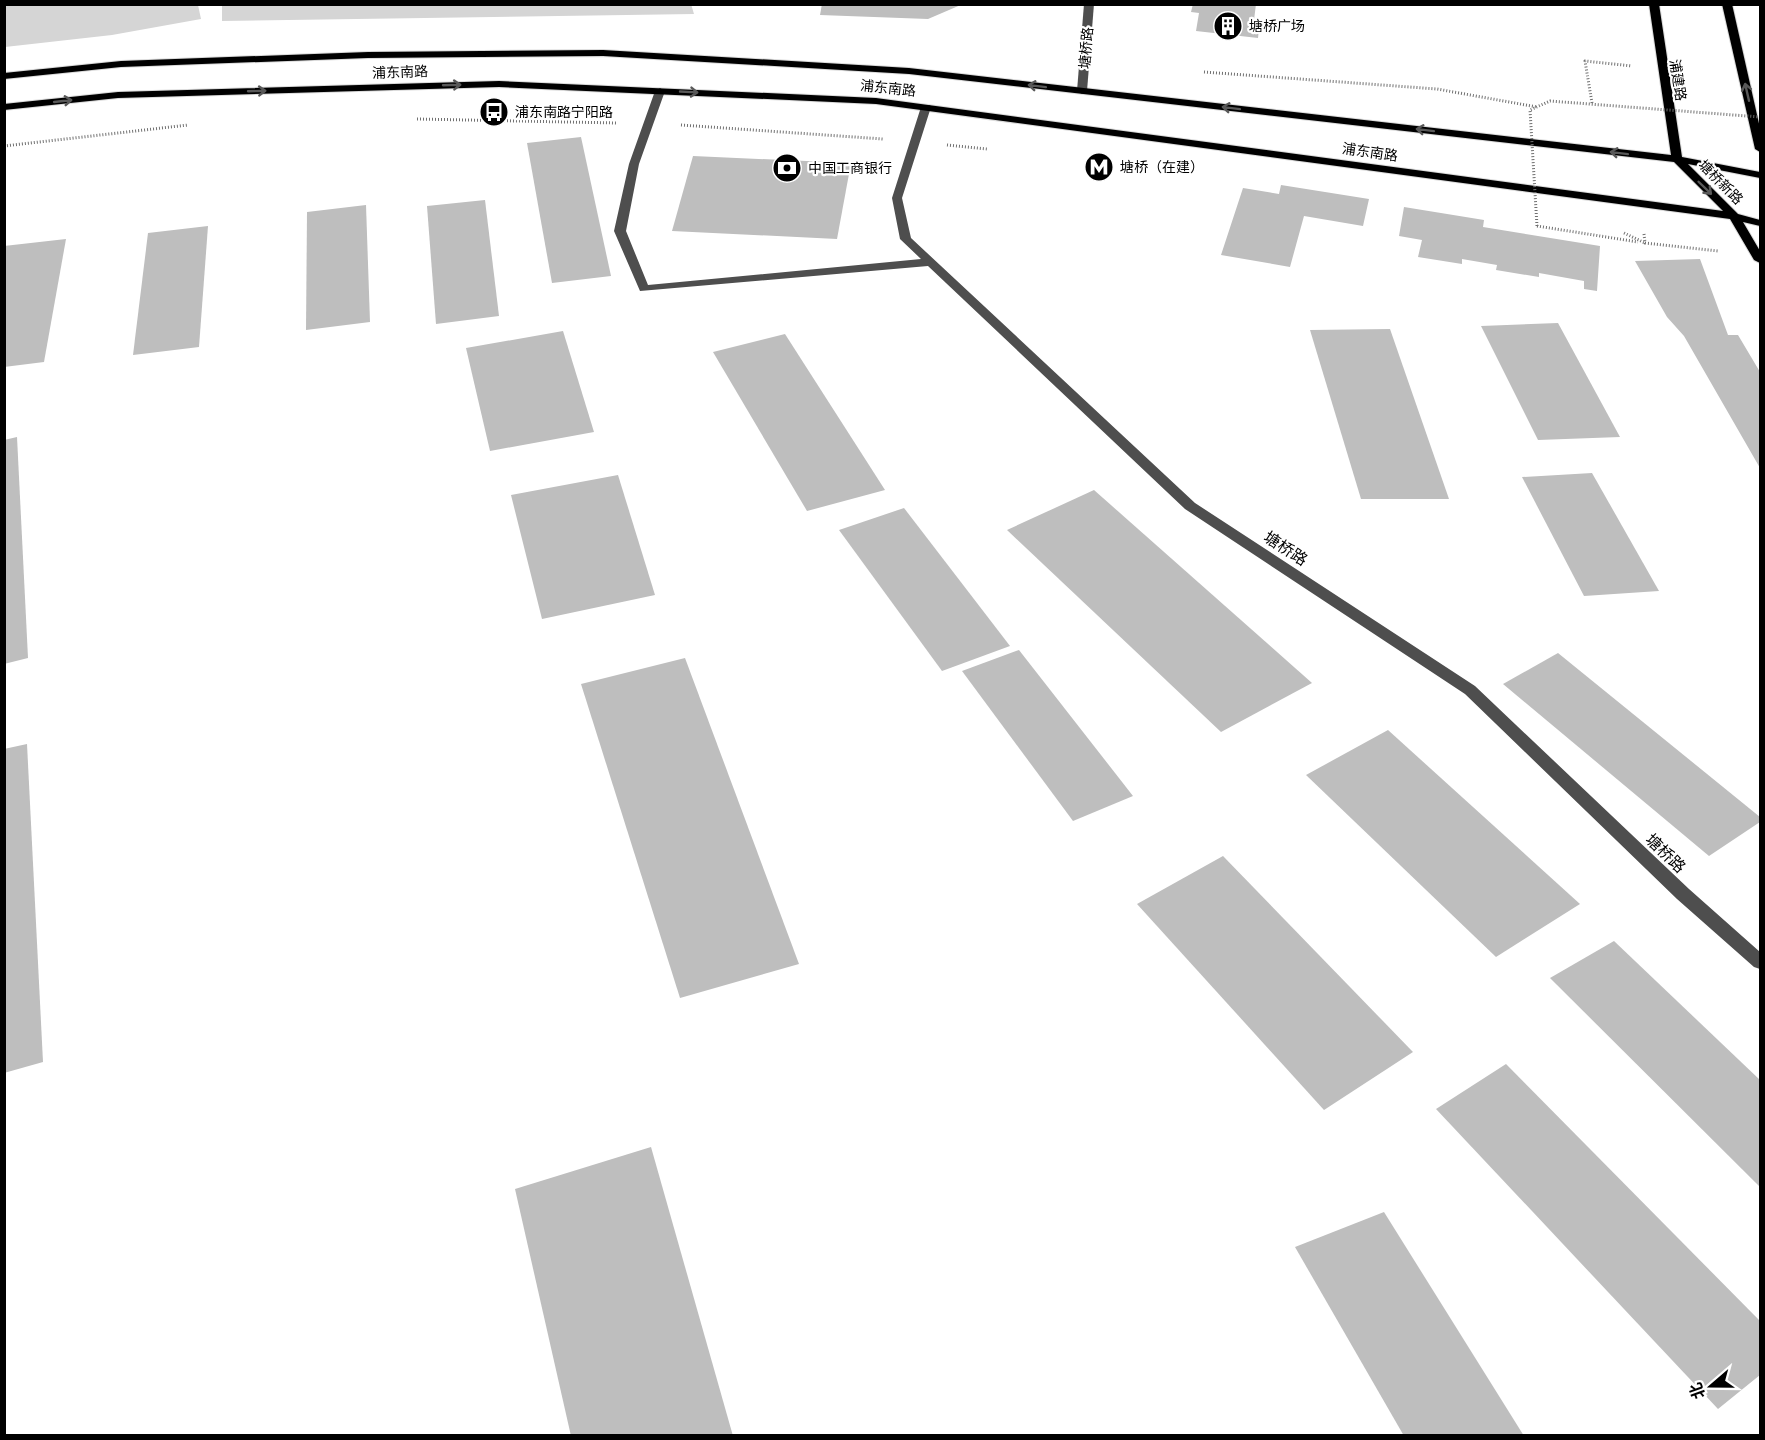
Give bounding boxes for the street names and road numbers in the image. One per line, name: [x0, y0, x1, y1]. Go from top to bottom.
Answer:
street label: 塘桥路: [1076, 26, 1097, 70]
street label: 浦建路: [1666, 58, 1689, 102]
street label: 浦东南路: [372, 63, 428, 82]
street label: 浦东南路: [859, 77, 917, 100]
street label: 浦东南路: [1341, 140, 1399, 165]
street label: 塘桥新路: [1695, 157, 1746, 208]
street label: 塘桥路: [1260, 527, 1311, 570]
street label: 塘桥路: [1641, 830, 1690, 878]

